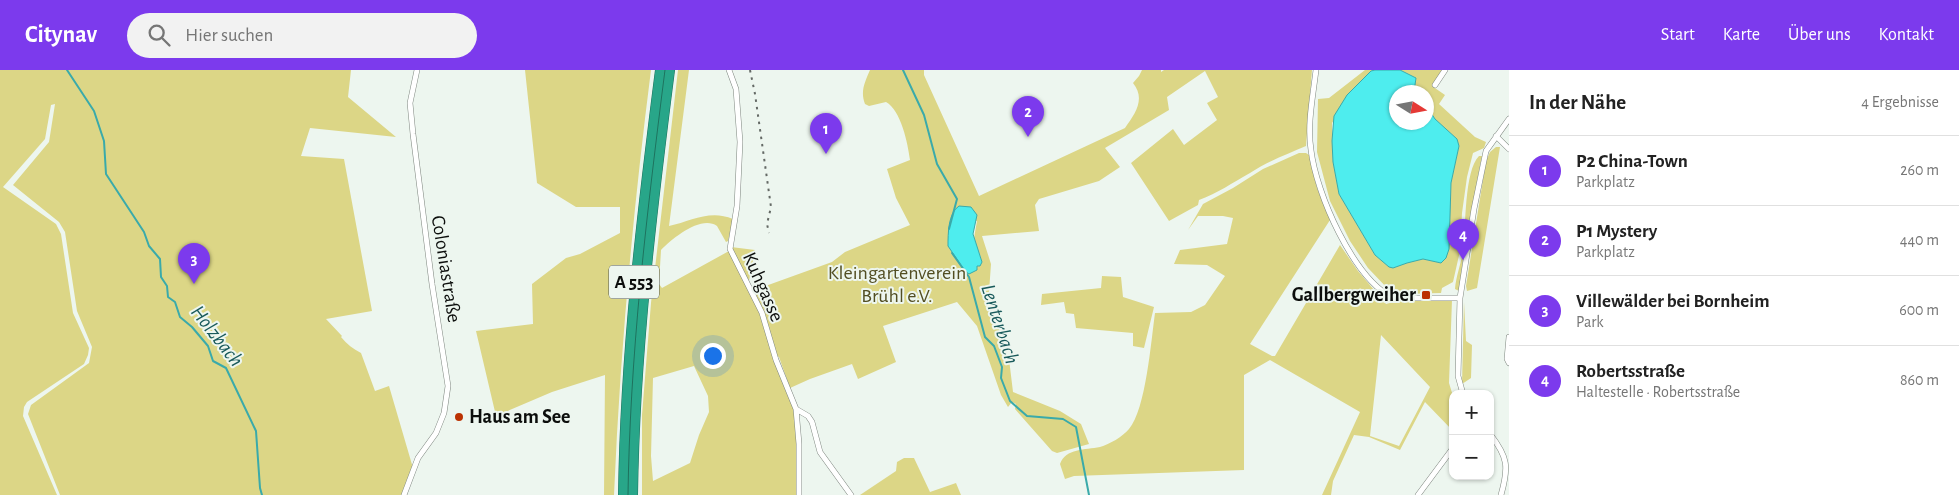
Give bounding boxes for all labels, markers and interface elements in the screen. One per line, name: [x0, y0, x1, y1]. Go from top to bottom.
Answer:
search box: [127, 13, 477, 58]
icon: search: [145, 21, 173, 49]
text: Citynav: [25, 23, 97, 47]
text: Hier suchen: [185, 26, 273, 45]
text: Start: [1661, 26, 1695, 44]
text: Karte: [1723, 26, 1760, 44]
text: Über uns: [1788, 26, 1851, 44]
text: Kontakt: [1879, 26, 1934, 44]
north arrow: [1389, 85, 1434, 130]
text: In der Nähe: [1529, 92, 1626, 113]
text: 4 Ergebnisse: [1861, 94, 1939, 110]
pin: 2: [1012, 96, 1044, 137]
pin: 1: [810, 113, 842, 154]
text: P2 China-Town: [1576, 152, 1688, 171]
text: 1: [1542, 162, 1548, 178]
text: 260 m: [1900, 162, 1939, 178]
text: Parkplatz: [1576, 174, 1635, 190]
street label: Coloniastraße: [428, 214, 464, 324]
pin: 4: [1447, 219, 1479, 260]
text: P1 Mystery: [1576, 222, 1657, 241]
text: 2: [1541, 232, 1549, 248]
text: 440 m: [1900, 232, 1939, 248]
pin: 3: [178, 243, 210, 284]
text: Parkplatz: [1576, 244, 1635, 260]
street label: Kuhgasse: [739, 249, 787, 325]
park label: Kleingartenverein Brühl e.V.: [828, 263, 966, 306]
road number: A 553: [609, 266, 659, 298]
water label: Lenterbach: [977, 281, 1023, 367]
place label: Gallbergweiher: [1292, 285, 1416, 305]
marker: Gallbergweiher: [1420, 289, 1432, 301]
text: Villewälder bei Bornheim: [1576, 292, 1770, 311]
water label: Holzbach: [187, 302, 247, 370]
text: 3: [1542, 302, 1548, 318]
text: 600 m: [1899, 302, 1939, 318]
text: Park: [1576, 314, 1604, 330]
your location: [700, 343, 726, 369]
text: Robertsstraße: [1576, 362, 1685, 381]
text: 4: [1541, 372, 1549, 388]
text: 860 m: [1900, 372, 1939, 388]
text: Haltestelle · Robertsstraße: [1576, 384, 1740, 400]
map controls: [1449, 390, 1494, 480]
button: +: [1449, 390, 1494, 435]
place label: Haus am See: [469, 407, 571, 427]
marker: Haus am See: [453, 411, 465, 423]
button: −: [1449, 435, 1494, 480]

